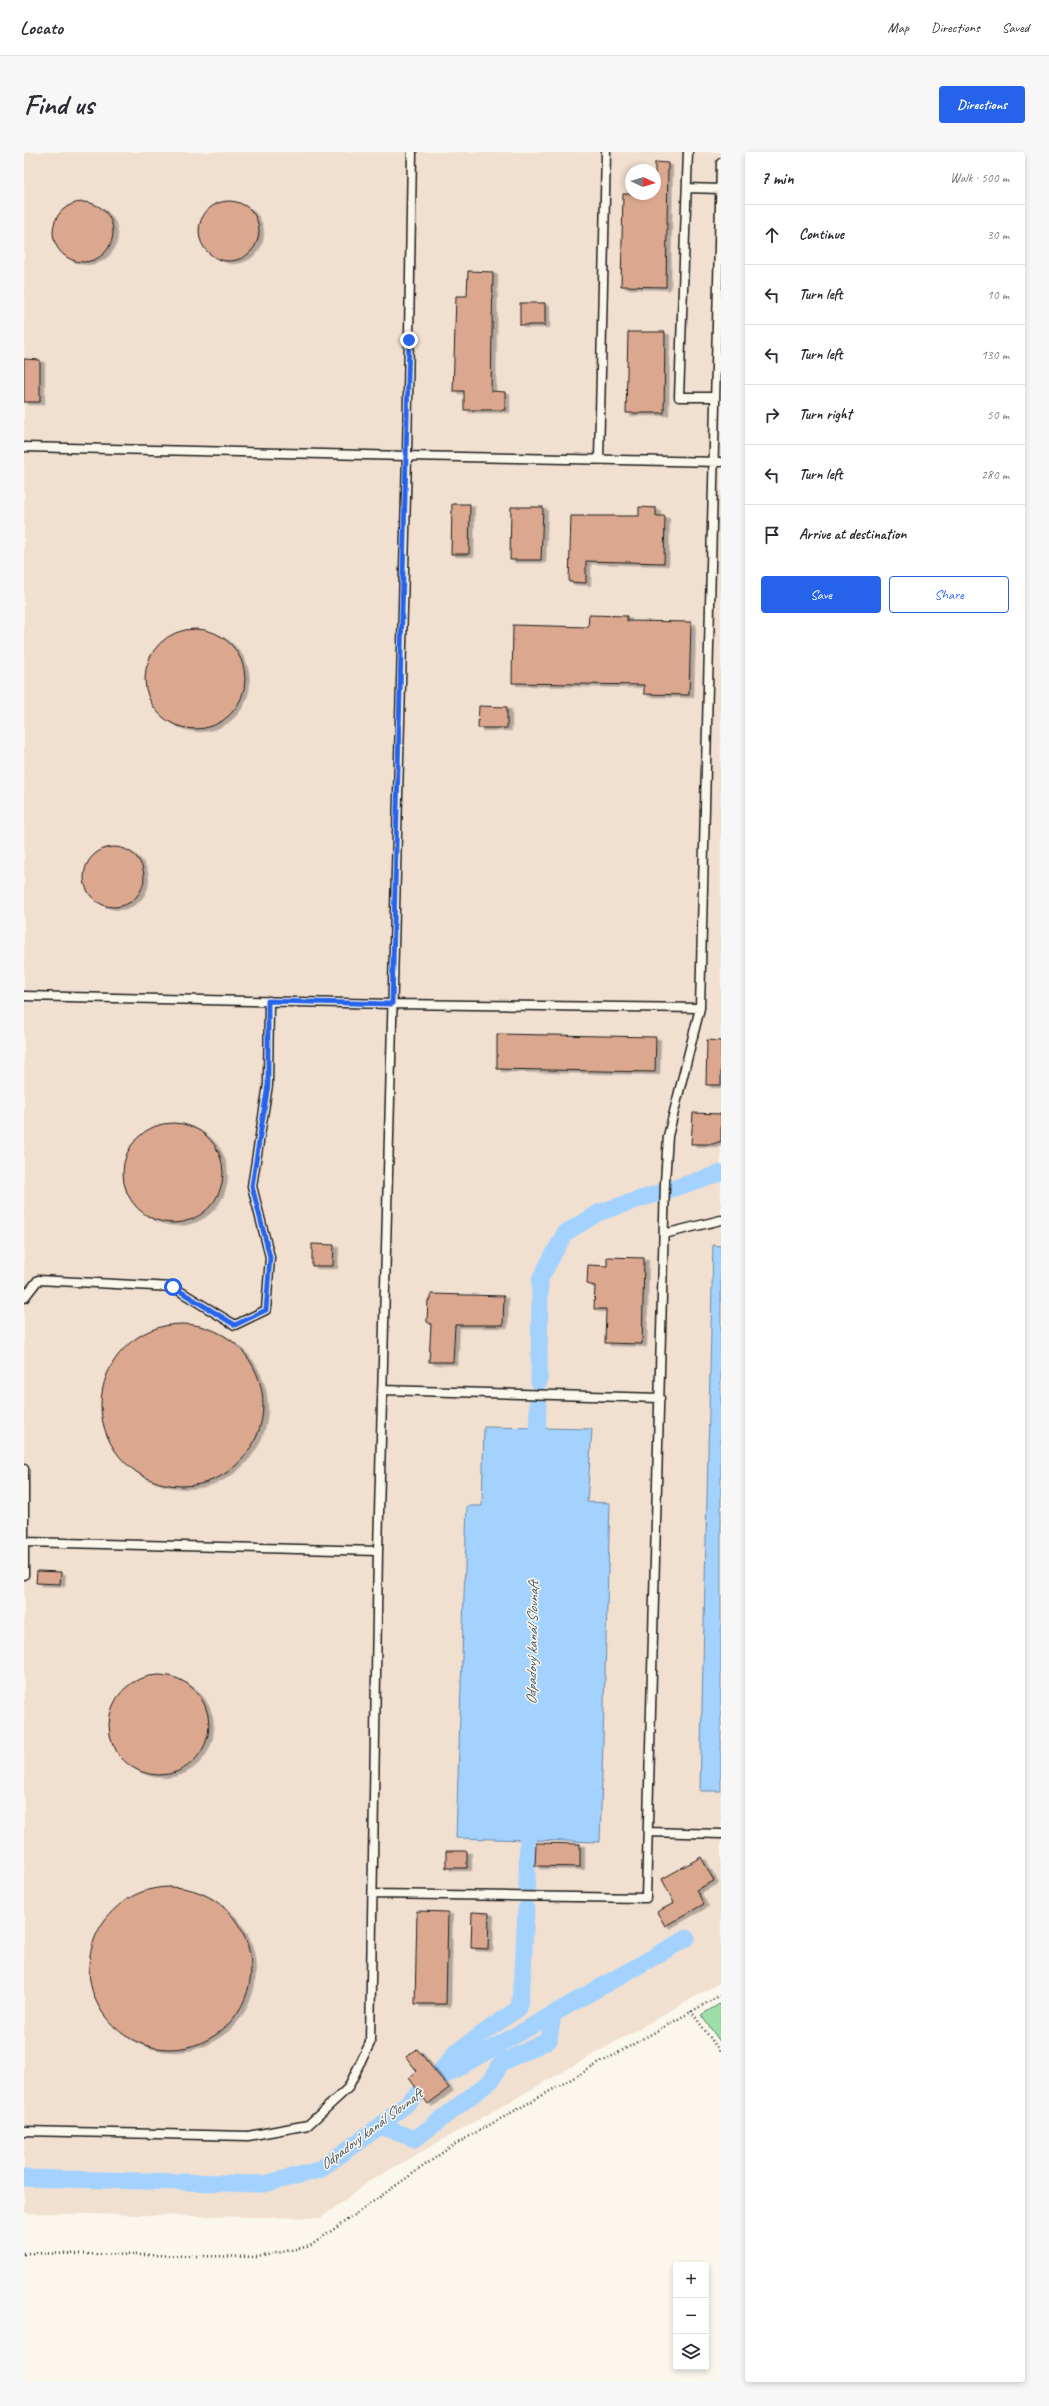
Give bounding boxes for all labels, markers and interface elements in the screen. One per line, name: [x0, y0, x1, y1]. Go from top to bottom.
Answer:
text: Locato: [20, 16, 63, 40]
text: Map: [888, 19, 909, 36]
text: Directions: [931, 19, 980, 36]
text: Saved: [1002, 19, 1029, 36]
button: Directions: [939, 86, 1025, 123]
text: Find us: [24, 87, 94, 122]
north arrow: [625, 164, 661, 200]
text: 7 min: [761, 168, 794, 189]
text: Walk · 500 m: [950, 170, 1009, 186]
icon: ahead: [761, 224, 783, 246]
text: Continue: [799, 225, 844, 244]
text: 30 m: [987, 227, 1009, 243]
icon: left: [761, 284, 783, 306]
text: Turn left: [799, 285, 842, 304]
text: 10 m: [987, 287, 1009, 303]
route end: [400, 331, 418, 349]
icon: left: [761, 344, 783, 366]
text: Turn left: [799, 345, 842, 364]
text: 130 m: [981, 347, 1009, 363]
icon: right: [761, 404, 783, 426]
text: Turn right: [799, 405, 852, 424]
text: 50 m: [987, 407, 1009, 423]
icon: left: [761, 464, 783, 486]
text: Turn left: [799, 465, 842, 484]
text: 280 m: [981, 467, 1009, 483]
icon: arrive: [761, 524, 783, 546]
text: Arrive at destination: [799, 525, 906, 544]
button: Save: [761, 576, 881, 613]
button: Share: [889, 576, 1009, 613]
route start: [164, 1278, 182, 1296]
water label: Odpadový kanál Slovnaft: [522, 1578, 543, 1705]
water label: Odpadový kanál Slovnaft: [316, 2083, 429, 2174]
map controls: [673, 2262, 709, 2370]
button: +: [673, 2262, 709, 2298]
button: −: [673, 2298, 709, 2334]
button: layers: [673, 2334, 709, 2370]

